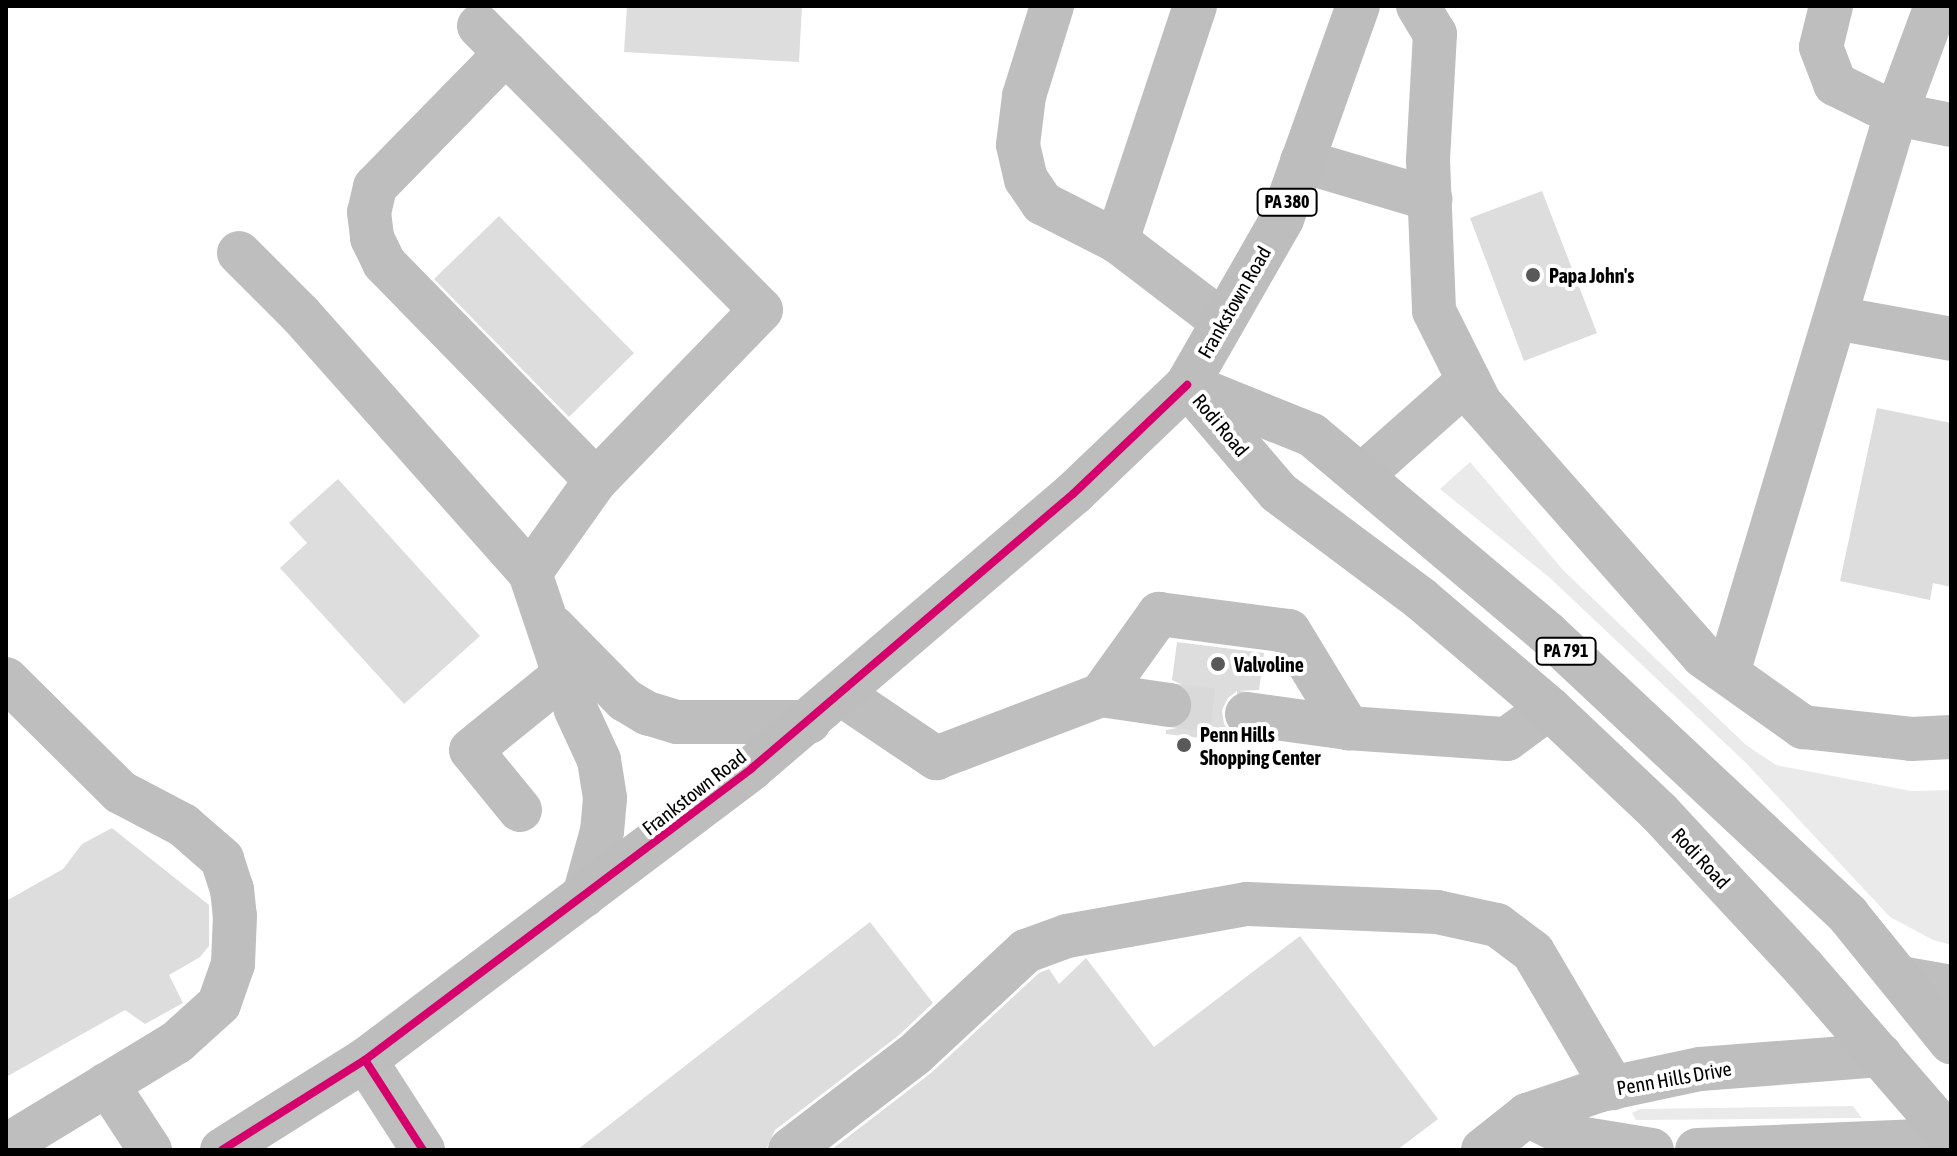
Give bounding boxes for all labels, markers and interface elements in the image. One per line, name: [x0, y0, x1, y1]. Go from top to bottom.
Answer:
road number: PA 380: [1255, 188, 1319, 216]
street label: Frankstown Road: [1192, 242, 1276, 362]
place label: Papa John's: [1549, 263, 1634, 287]
marker: Papa John's: [1524, 266, 1542, 284]
street label: Rodi Road: [1188, 389, 1254, 461]
road number: PA 791: [1534, 637, 1598, 665]
place label: Valvoline: [1234, 652, 1304, 676]
marker: Valvoline: [1209, 655, 1227, 673]
place label: Penn Hills Shopping Center: [1200, 722, 1320, 769]
marker: Penn Hills Shopping Center: [1175, 736, 1193, 754]
street label: Frankstown Road: [637, 744, 751, 840]
street label: Rodi Road: [1667, 823, 1735, 893]
street label: Penn Hills Drive: [1615, 1056, 1733, 1100]

